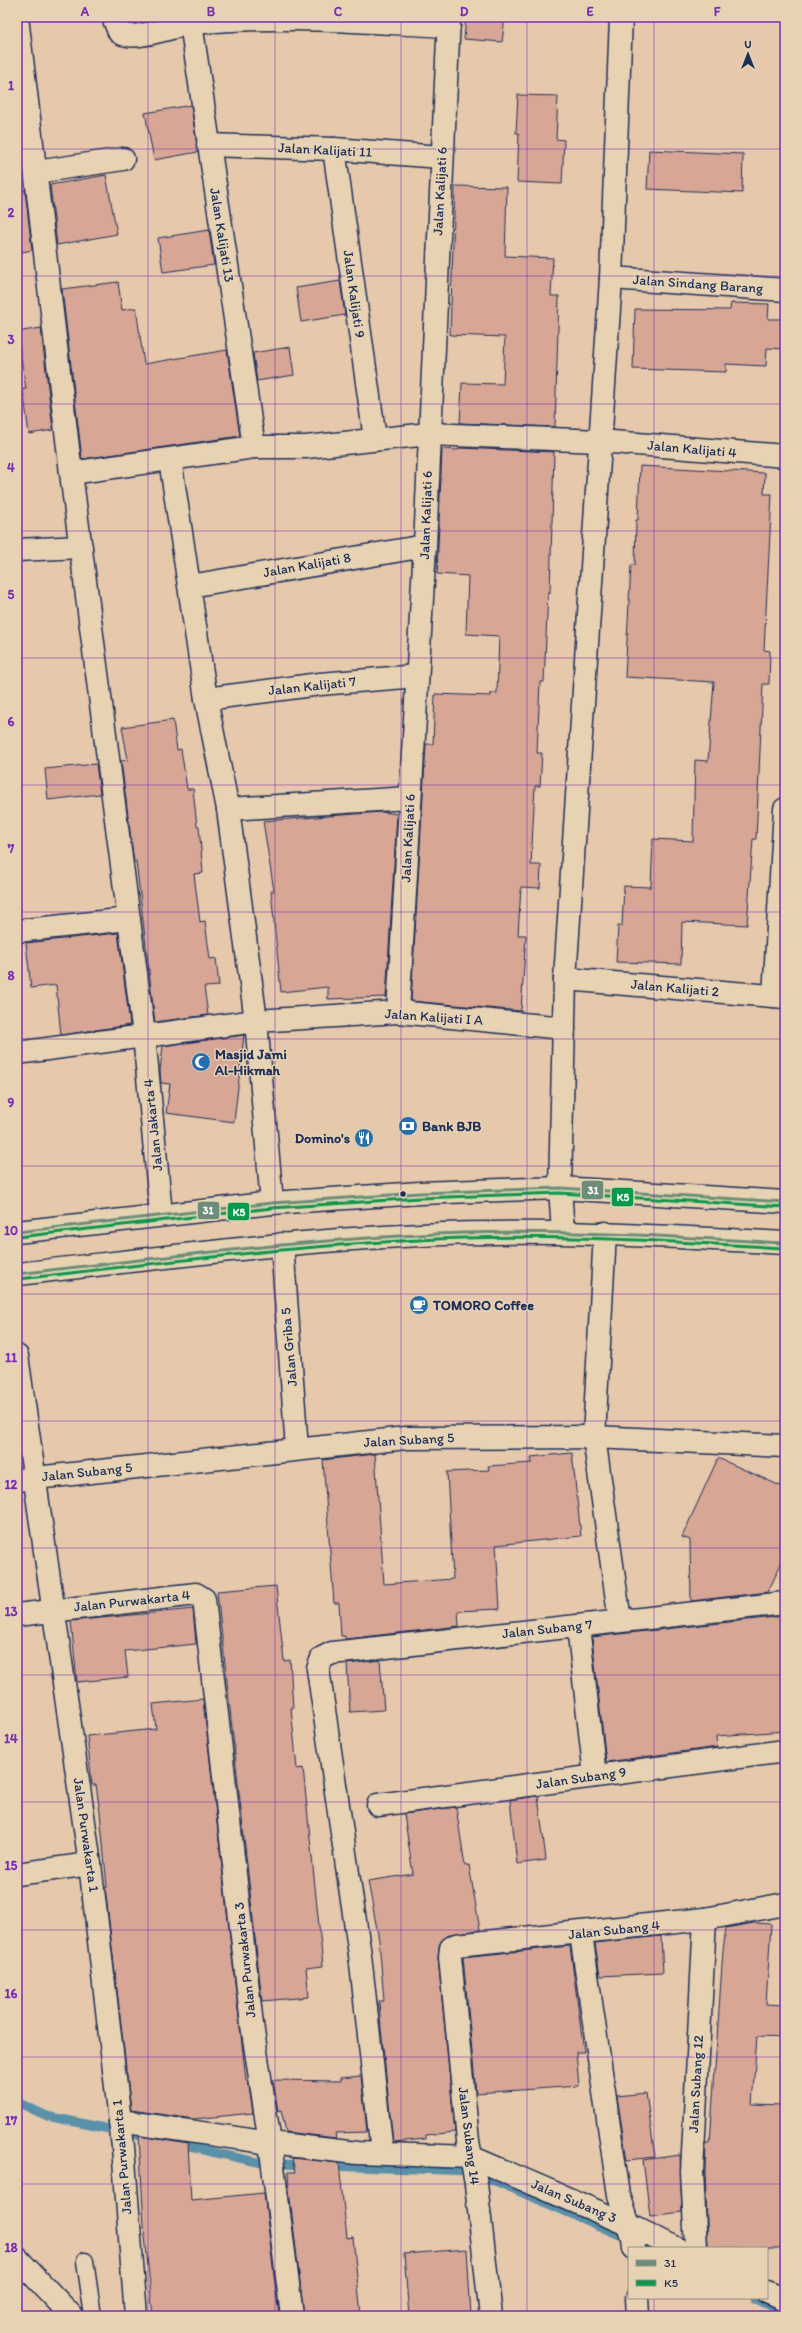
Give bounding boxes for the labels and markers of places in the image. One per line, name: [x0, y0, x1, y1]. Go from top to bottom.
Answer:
place label: Masjid Jami Al-Hikmah: [214, 1046, 287, 1079]
mosque icon: Masjid Jami Al-Hikmah: [190, 1051, 212, 1073]
bank icon: Bank BJB: [397, 1115, 419, 1137]
place label: Bank BJB: [422, 1118, 481, 1135]
restaurant icon: Domino's: [353, 1127, 375, 1149]
place label: Domino's: [295, 1130, 350, 1147]
unlabelled marker: [398, 1189, 408, 1199]
cafe icon: TOMORO Coffee: [408, 1294, 430, 1316]
place label: TOMORO Coffee: [432, 1297, 534, 1314]

